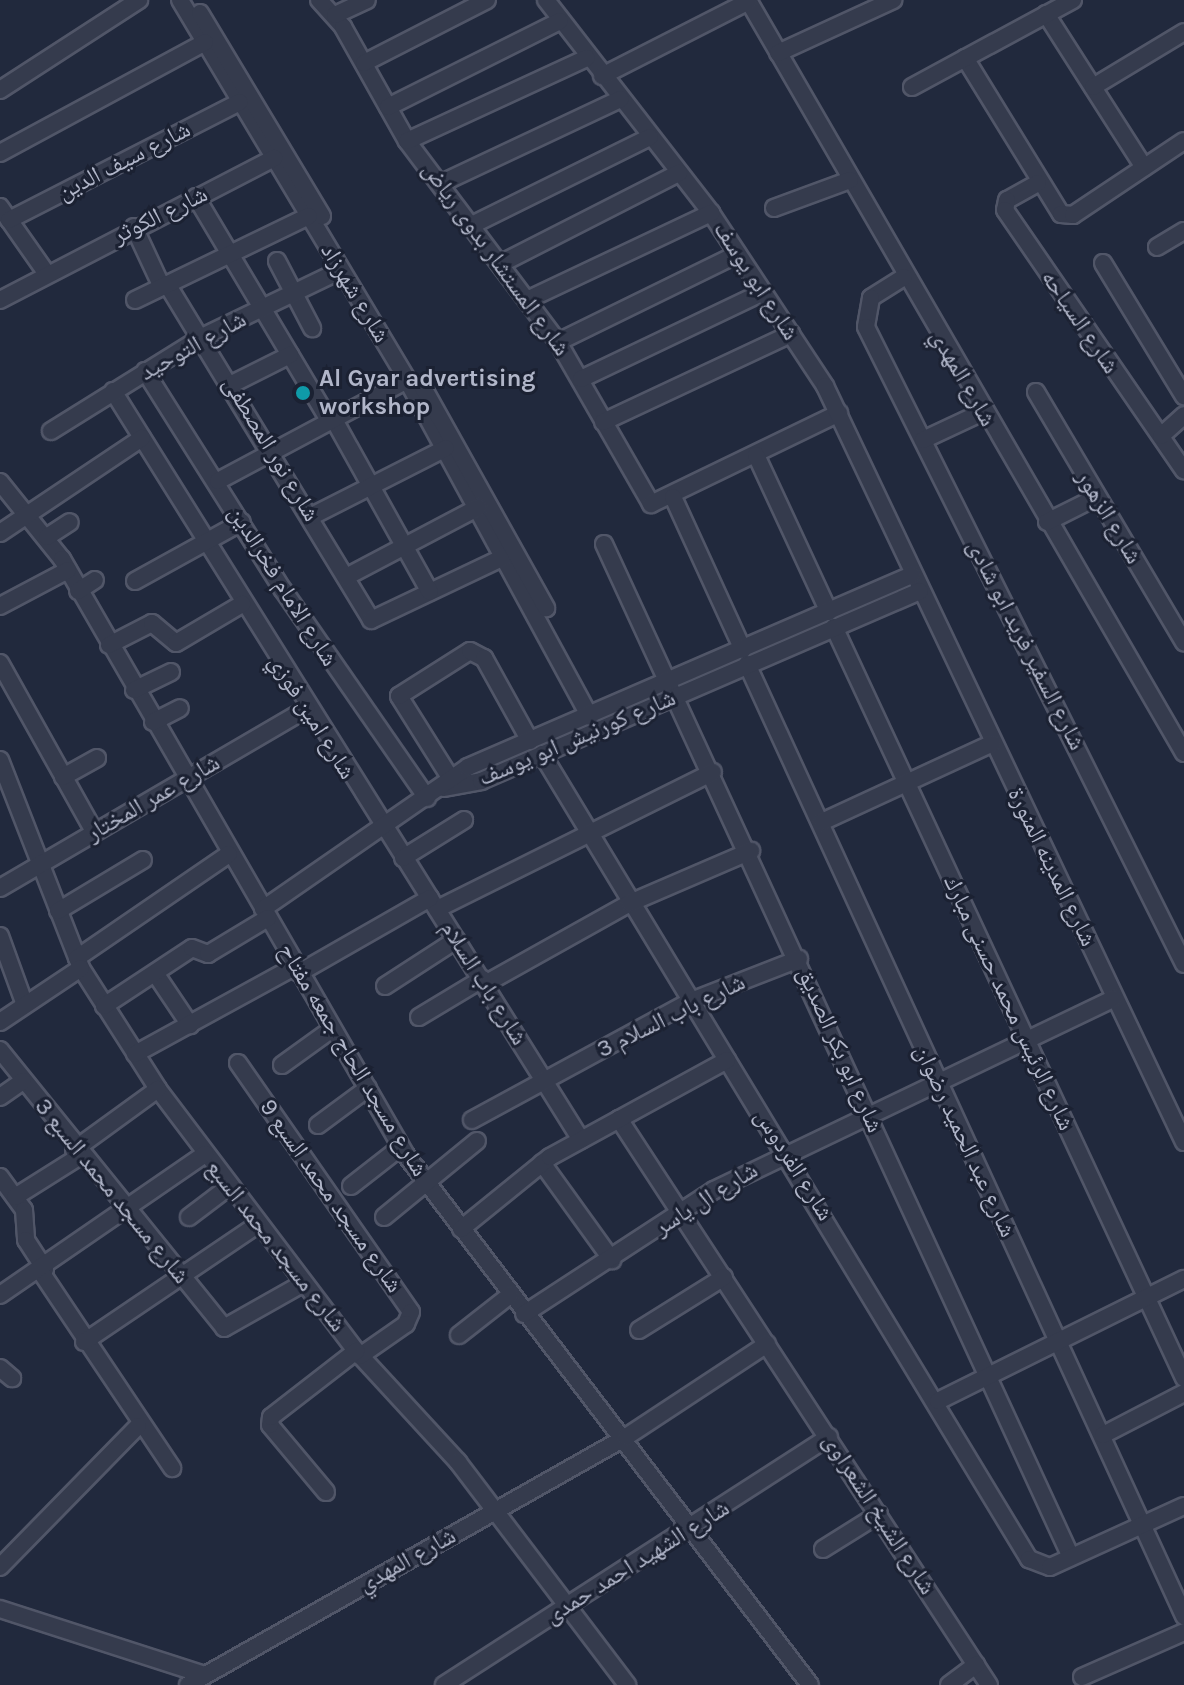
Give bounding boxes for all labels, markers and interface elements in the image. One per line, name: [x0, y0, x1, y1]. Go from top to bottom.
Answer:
street label: شارع سيف الدين: [53, 115, 195, 207]
street label: شارع المستشار بدوى رياض: [416, 156, 576, 362]
street label: شارع الكوثر: [108, 180, 212, 250]
street label: شارع ابو يوسف: [707, 216, 805, 346]
street label: شارع شهرزاد: [314, 238, 396, 348]
street label: شارع السياحه: [1035, 265, 1125, 379]
street label: شارع التوحيد: [135, 305, 251, 387]
street label: شارع المهدي: [924, 324, 1002, 432]
place label: Al Gyar advertising workshop: [319, 365, 535, 421]
street label: شارع نور المصطفى: [216, 371, 326, 527]
marker: Al Gyar advertising workshop: [294, 384, 312, 402]
street label: شارع الزهور: [1070, 465, 1148, 569]
street label: شارع الامام فخرالدين: [222, 500, 344, 672]
street label: شارع السفير فريد ابو شادى: [960, 535, 1092, 755]
street label: شارع امين فوزي: [262, 649, 362, 785]
street label: شارع كورنيش ابو يوسف: [474, 683, 680, 793]
street label: شارع عمر المختار: [81, 748, 225, 848]
street label: شارع المدينه المنورة: [1001, 783, 1103, 951]
street label: شارع الرئيس محمد حسنى مبارك: [937, 871, 1081, 1135]
street label: شارع باب السلام: [434, 915, 534, 1051]
street label: شارع مسجد الحاج جمعه مفتاح: [272, 938, 434, 1182]
street label: شارع ابو بكر الصديق: [791, 963, 889, 1137]
street label: شارع باب السلام 3: [592, 968, 750, 1064]
street label: شارع عبد الحميد رضوان: [908, 1040, 1022, 1242]
street label: شارع مسجد محمد السبع 3: [28, 1092, 196, 1290]
street label: شارع مسجد محمد السبع 9: [253, 1094, 409, 1298]
street label: شارع الفردوس: [748, 1104, 840, 1226]
street label: شارع مسجد محمد السبع: [200, 1154, 352, 1338]
street label: شارع ال ياسر: [649, 1156, 763, 1242]
street label: شارع الشيخ الشعراوى: [816, 1428, 942, 1600]
street label: شارع الشهيد احمد حمدى: [539, 1494, 735, 1630]
street label: شارع المهدي: [353, 1521, 461, 1599]

